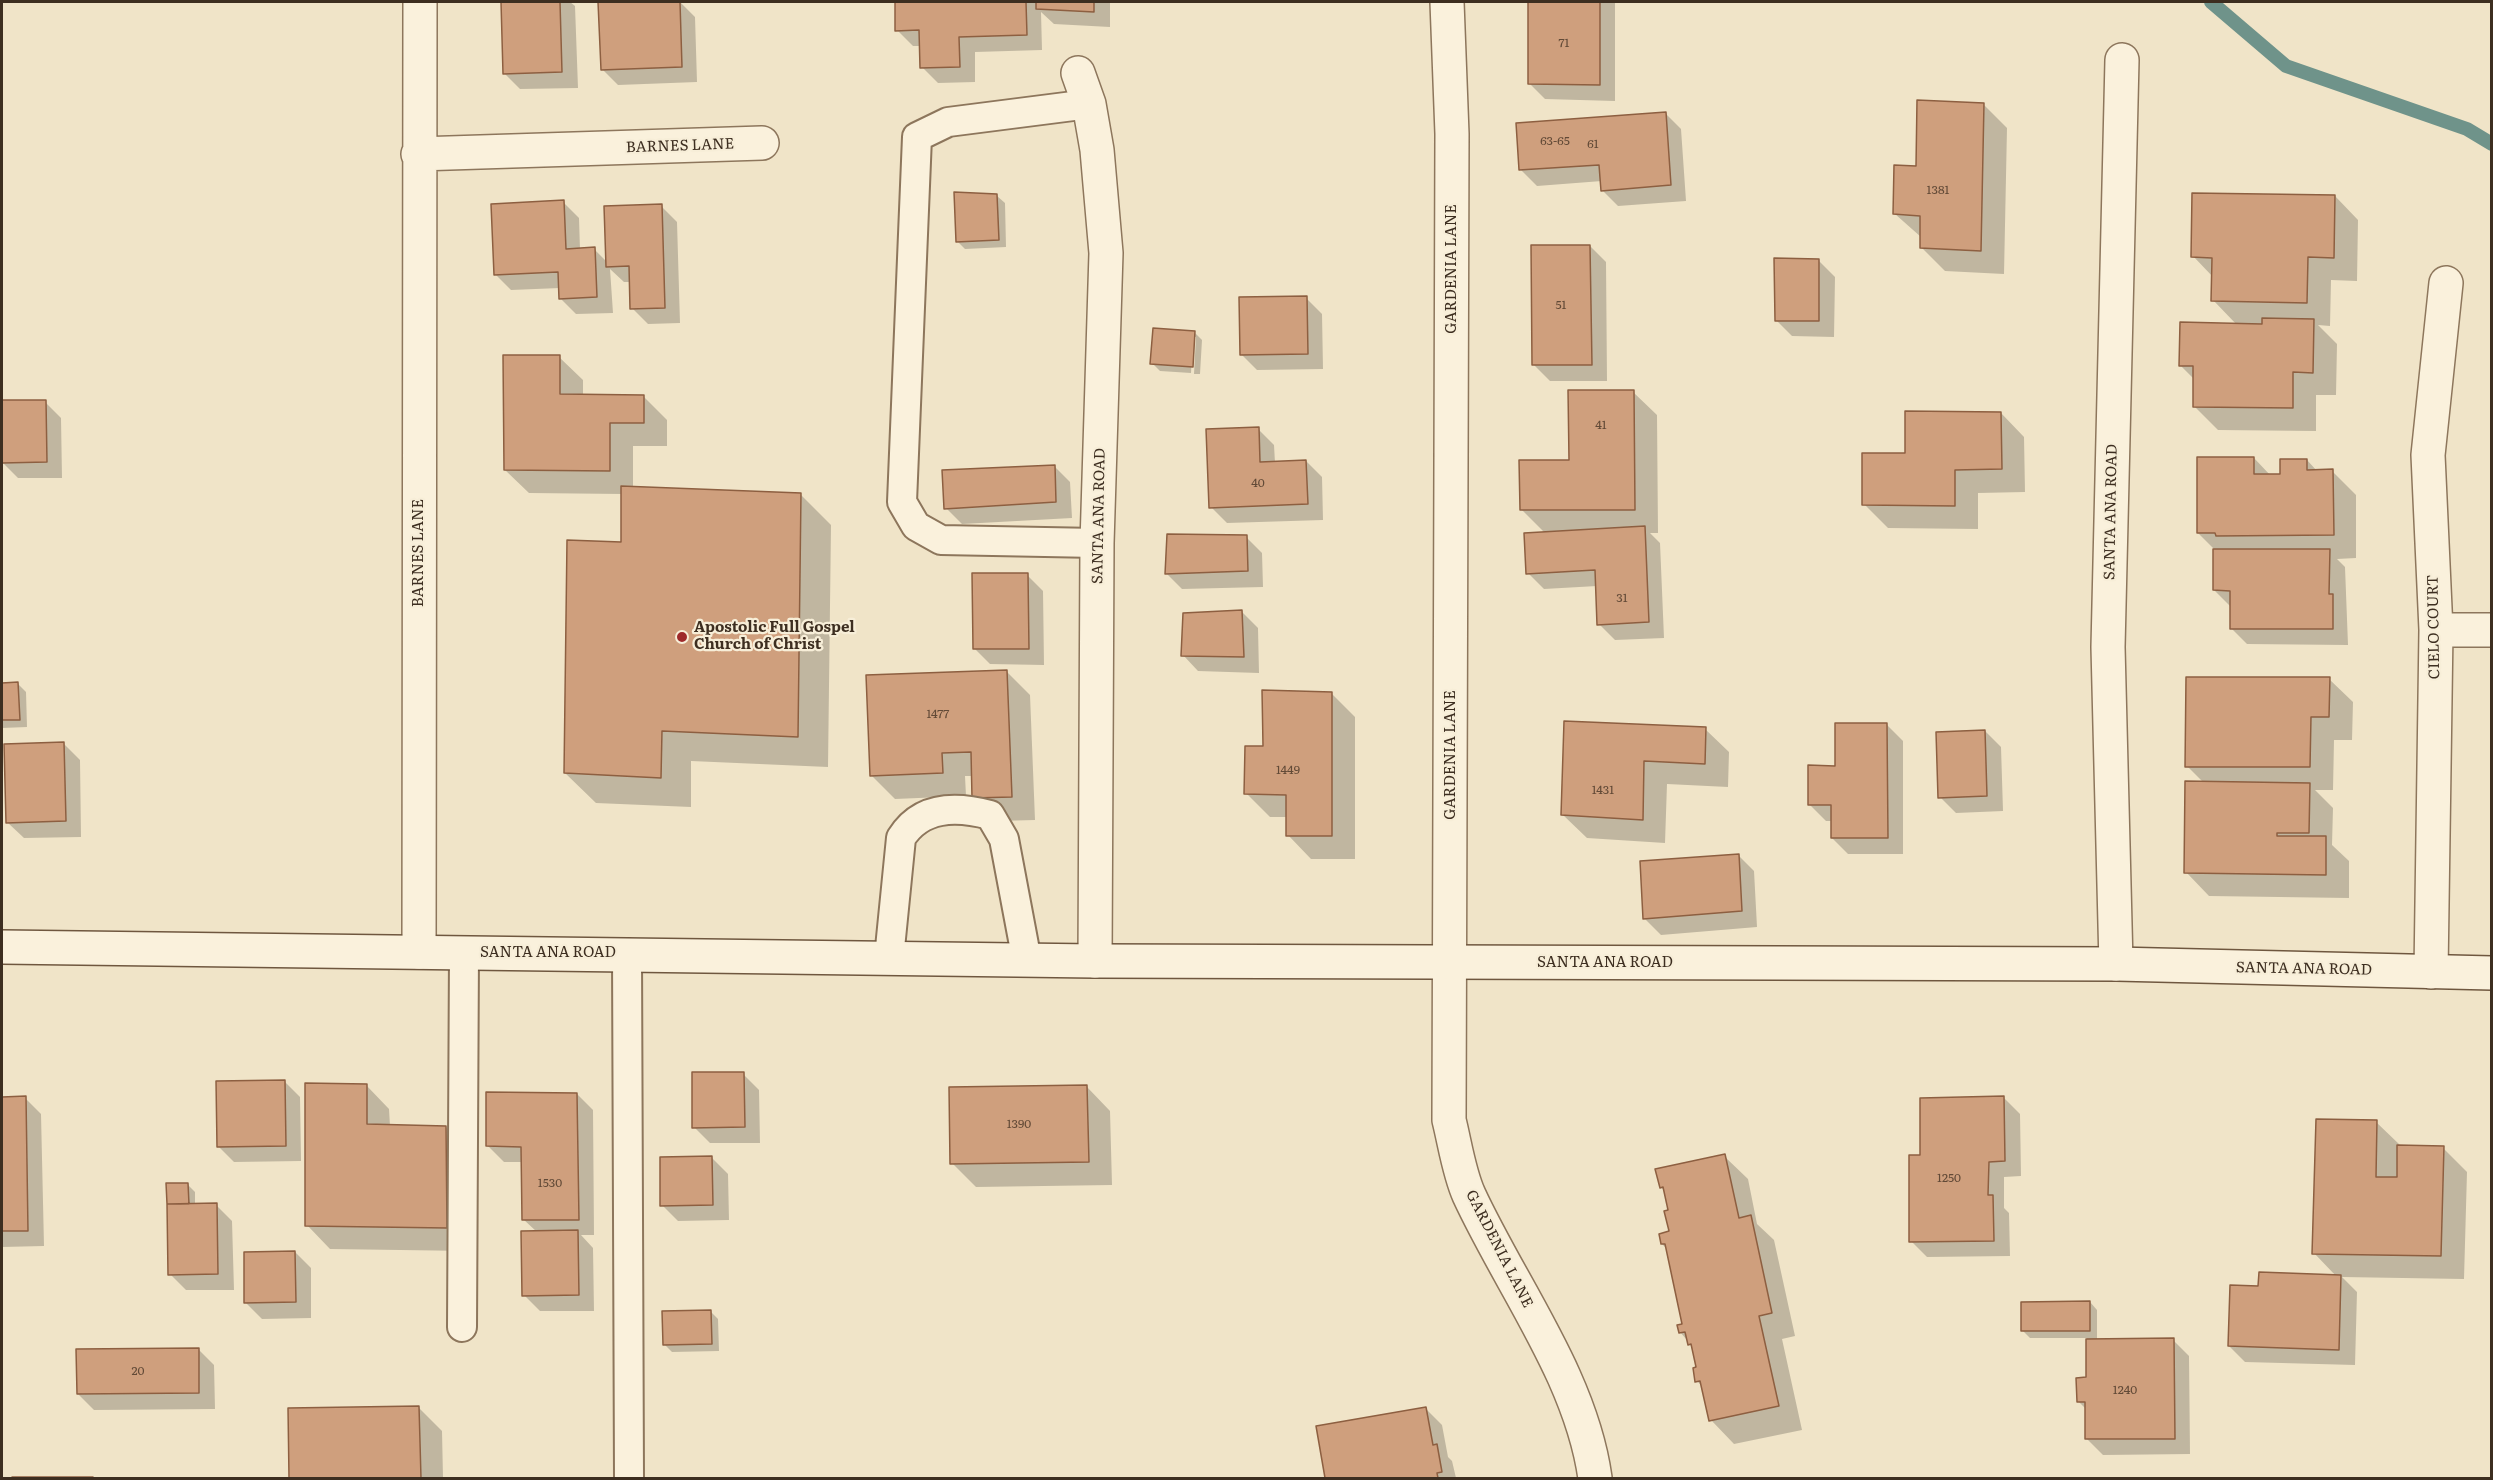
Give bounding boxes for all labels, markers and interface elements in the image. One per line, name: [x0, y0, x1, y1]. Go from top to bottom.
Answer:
house number: 71: [1559, 36, 1569, 50]
house number: 63-65: [1540, 134, 1570, 148]
street label: BARNES LANE: [626, 135, 734, 157]
house number: 61: [1587, 137, 1599, 151]
house number: 1381: [1927, 183, 1949, 197]
street label: GARDENIA LANE: [1443, 204, 1461, 334]
house number: 51: [1556, 298, 1566, 312]
house number: 41: [1595, 418, 1607, 432]
street label: SANTA ANA ROAD: [2101, 444, 2121, 580]
street label: SANTA ANA ROAD: [1089, 448, 1109, 584]
house number: 40: [1251, 476, 1265, 490]
street label: BARNES LANE: [410, 499, 428, 607]
street label: CIELO COURT: [2424, 575, 2444, 679]
house number: 31: [1616, 591, 1628, 605]
place label: Apostolic Full Gospel Church of Christ: [694, 619, 855, 654]
marker: Apostolic Full Gospel Church of Christ: [675, 630, 689, 644]
street label: GARDENIA LANE: [1442, 690, 1460, 820]
house number: 1477: [927, 707, 949, 721]
house number: 1449: [1276, 763, 1300, 777]
house number: 1431: [1592, 783, 1614, 797]
street label: SANTA ANA ROAD: [480, 944, 616, 962]
street label: SANTA ANA ROAD: [1537, 954, 1673, 972]
street label: SANTA ANA ROAD: [2236, 959, 2372, 979]
house number: 1390: [1007, 1117, 1031, 1131]
house number: 1250: [1937, 1171, 1961, 1185]
house number: 1530: [538, 1176, 562, 1190]
street label: GARDENIA LANE: [1462, 1187, 1536, 1311]
house number: 20: [131, 1364, 145, 1378]
house number: 1240: [2113, 1383, 2137, 1397]

